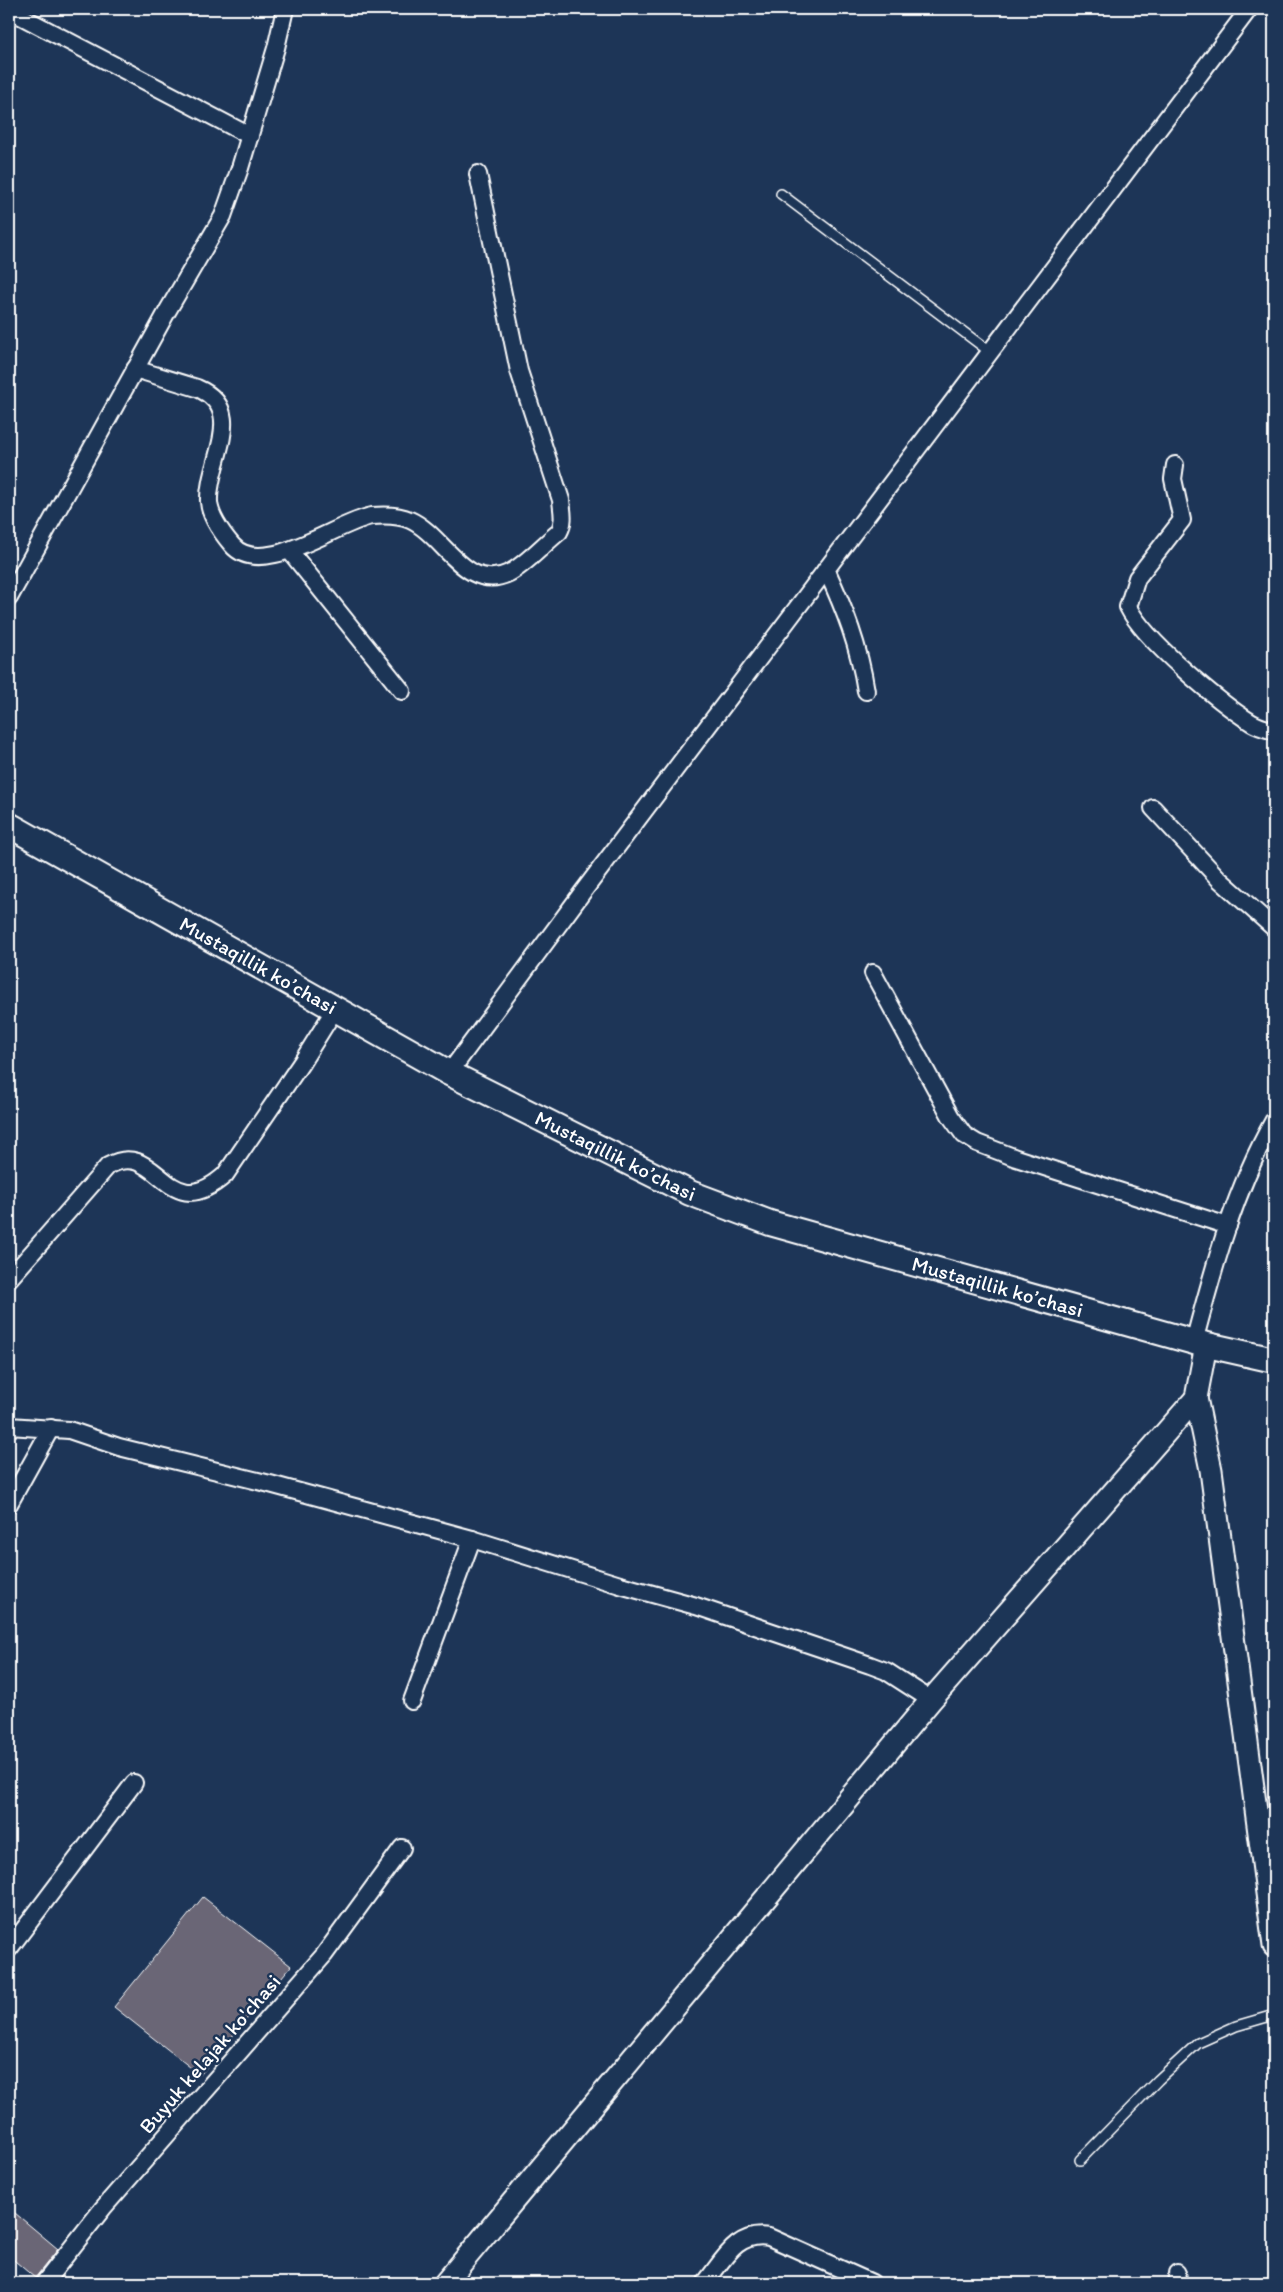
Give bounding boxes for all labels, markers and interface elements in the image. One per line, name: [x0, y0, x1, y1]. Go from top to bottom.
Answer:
street label: Mustaqillik ko’chasi: [175, 911, 341, 1019]
street label: Mustaqillik ko’chasi: [531, 1105, 699, 1206]
street label: Mustaqillik ko’chasi: [909, 1250, 1086, 1322]
street label: Buyuk kelajak ko'chasi: [134, 1969, 286, 2138]

